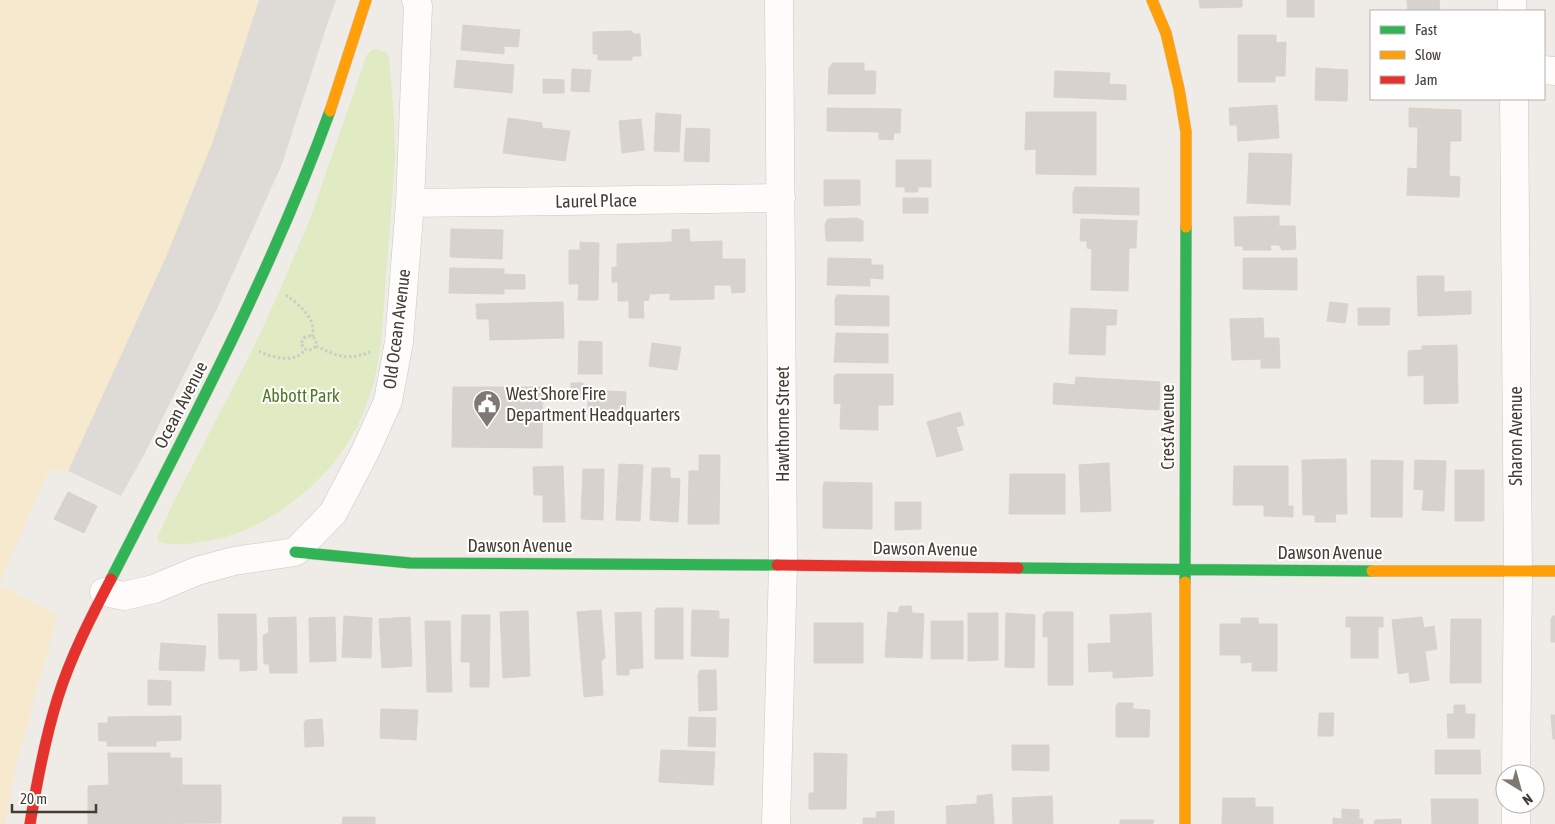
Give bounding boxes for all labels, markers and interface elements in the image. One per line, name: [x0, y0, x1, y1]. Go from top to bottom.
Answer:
legend: [1370, 10, 1545, 100]
text: Fast: [1415, 21, 1437, 38]
text: Slow: [1415, 46, 1441, 63]
text: Jam: [1415, 71, 1438, 88]
street label: Laurel Place: [555, 189, 637, 212]
street label: Old Ocean Avenue: [379, 268, 414, 390]
street label: Ocean Avenue: [150, 358, 211, 452]
street label: Hawthorne Street: [772, 366, 793, 482]
place label: West Shore Fire Department Headquarters: [506, 383, 680, 425]
street label: Crest Avenue: [1157, 384, 1178, 470]
park label: Abbott Park: [262, 385, 340, 406]
street label: Sharon Avenue: [1505, 386, 1526, 486]
public building icon: West Shore Fire Department Headquarters: [472, 389, 502, 428]
street label: Dawson Avenue: [467, 535, 573, 556]
street label: Dawson Avenue: [872, 537, 978, 560]
street label: Dawson Avenue: [1277, 542, 1383, 563]
north arrow: [1495, 764, 1545, 814]
scale bar: [12, 782, 96, 814]
text: 20 m: [20, 790, 47, 807]
text: N: [1520, 791, 1536, 808]

